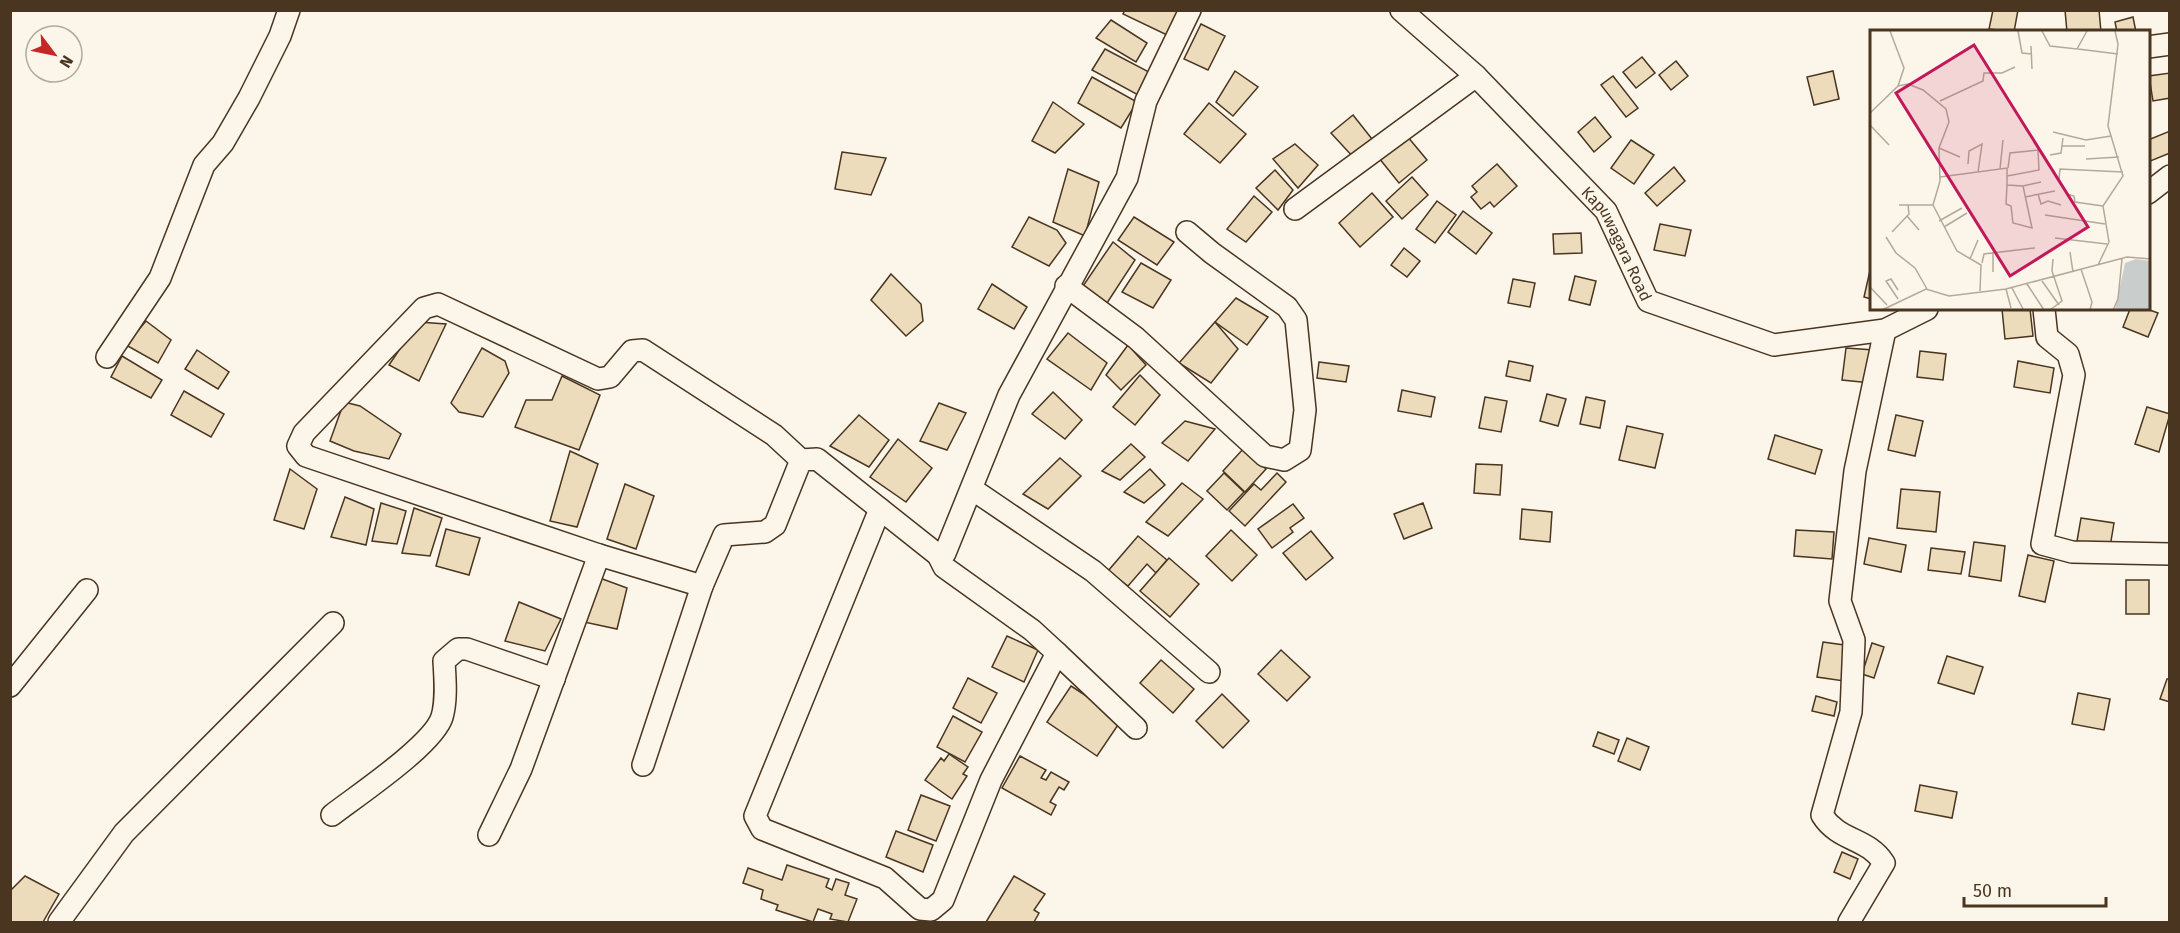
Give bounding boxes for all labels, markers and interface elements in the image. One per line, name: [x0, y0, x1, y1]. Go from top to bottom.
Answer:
north arrow: [24, 24, 84, 84]
inset map: [1870, 30, 2150, 310]
text: N: [55, 52, 77, 71]
street label: Kapuwagara Road: [1577, 183, 1656, 304]
scale bar: [1964, 870, 2106, 908]
text: 50 m: [1973, 880, 2012, 902]

